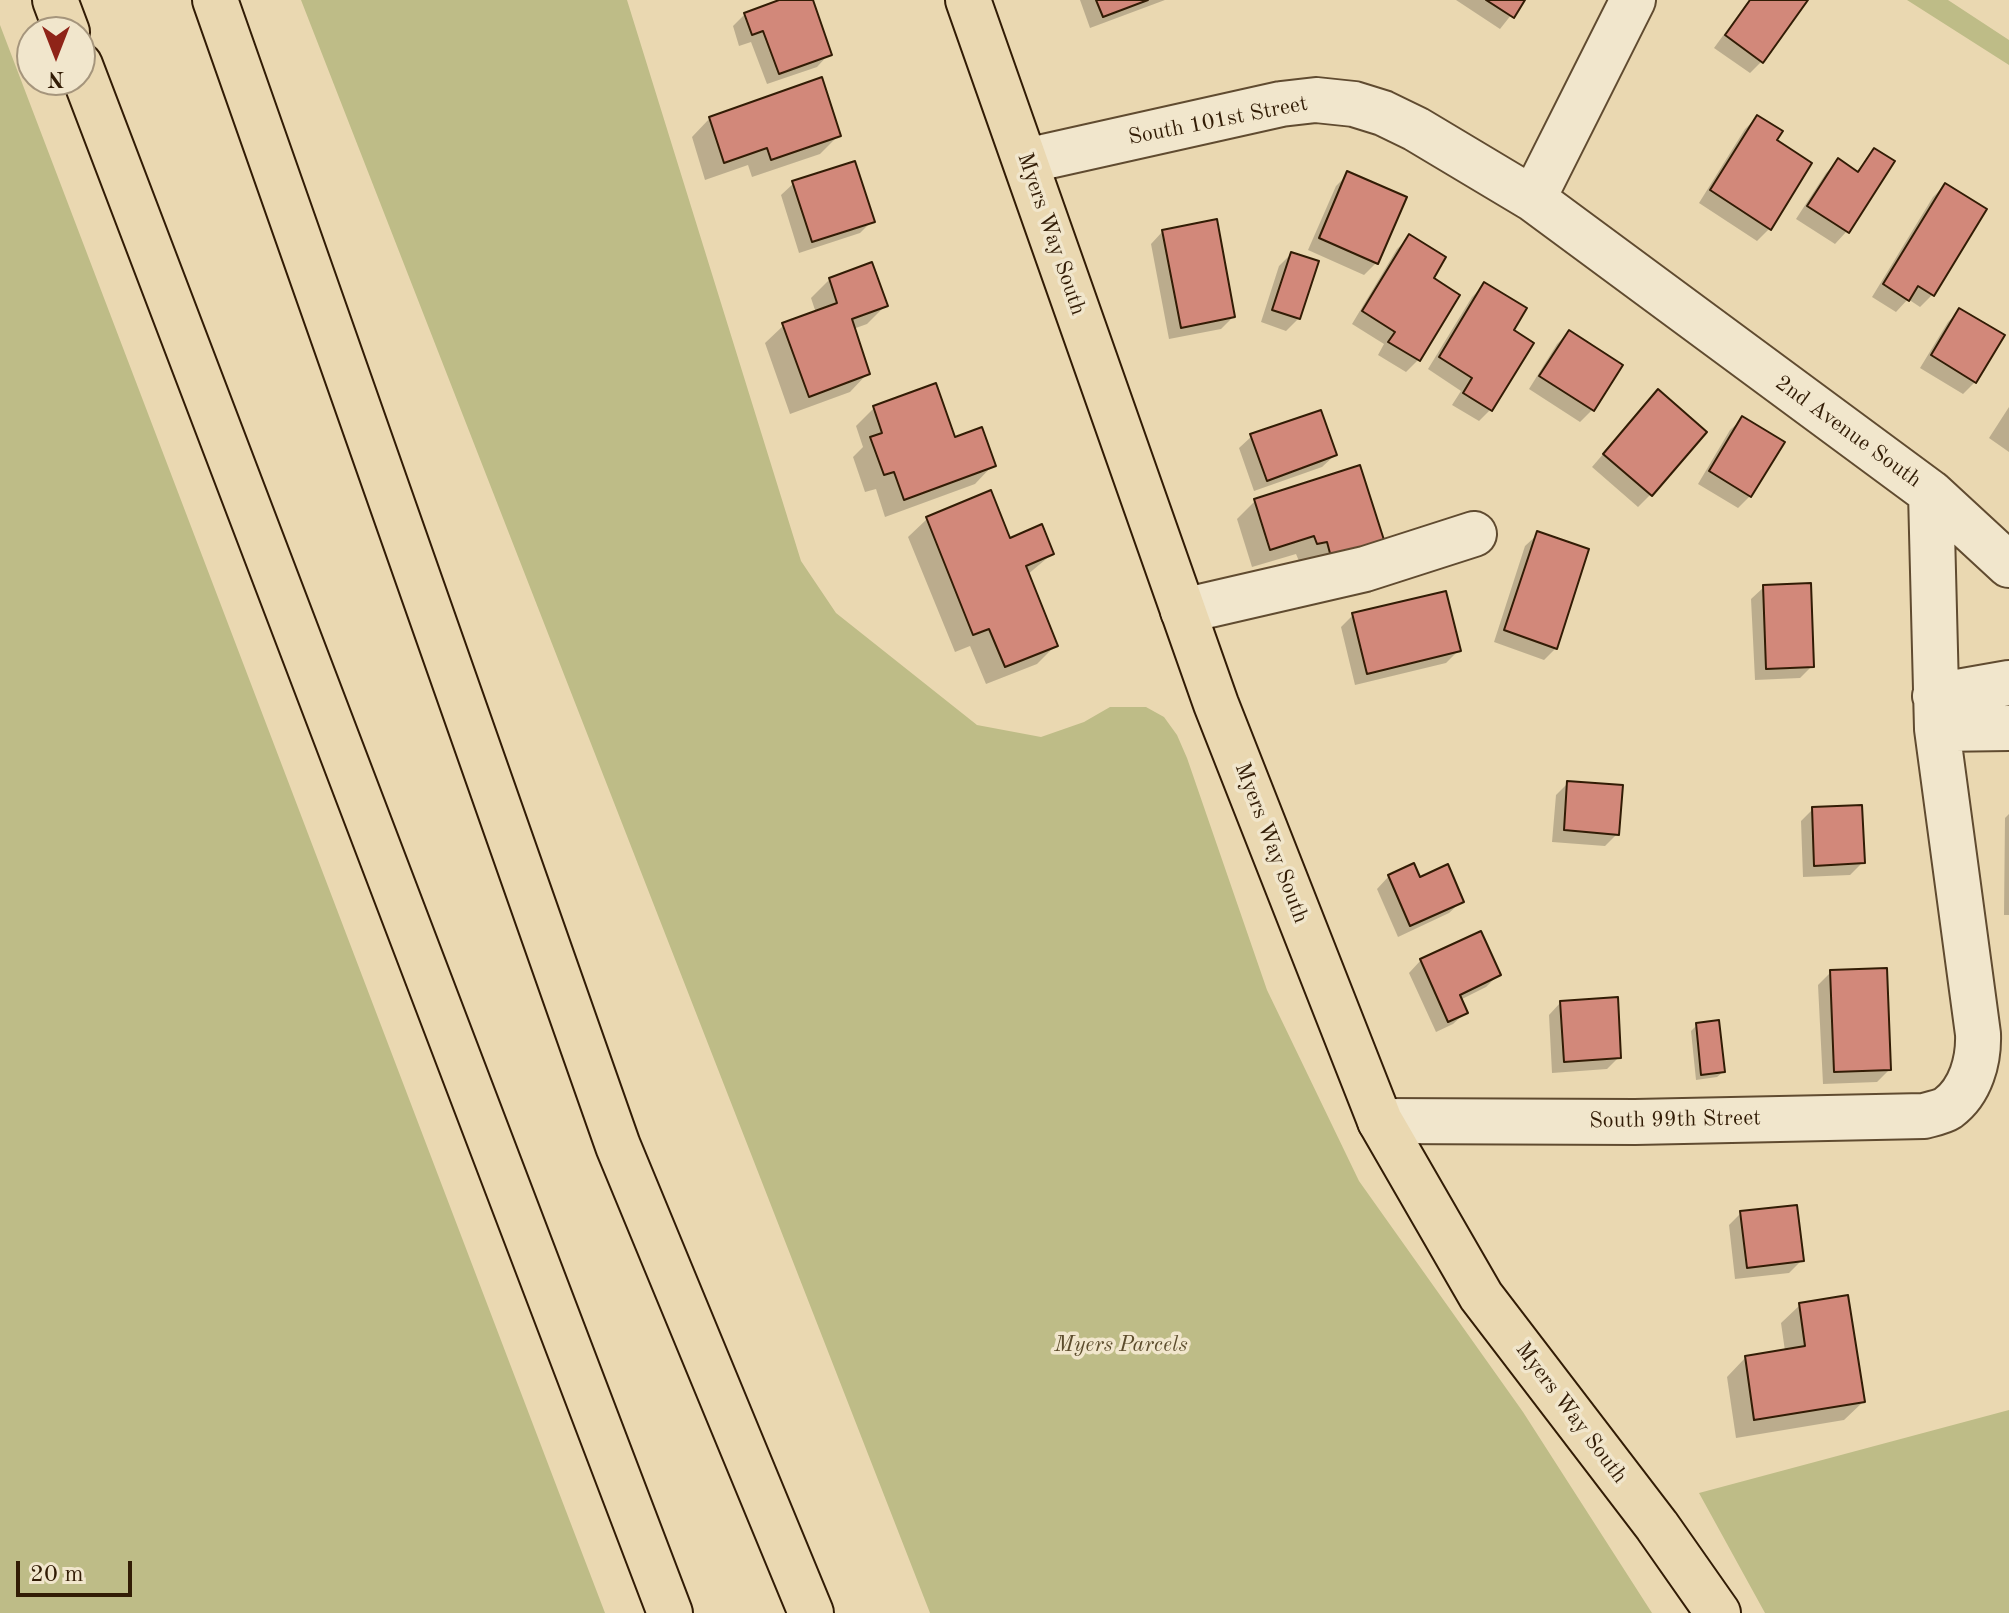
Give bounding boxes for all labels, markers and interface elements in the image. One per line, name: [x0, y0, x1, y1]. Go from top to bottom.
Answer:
north arrow: [16, 16, 96, 96]
text: N: [48, 67, 64, 89]
street label: South 101st Street: [1126, 91, 1310, 151]
street label: Myers Way South: [1011, 149, 1091, 319]
street label: 2nd Avenue South: [1770, 370, 1926, 494]
street label: Myers Way South: [1228, 759, 1314, 927]
street label: South 99th Street: [1589, 1105, 1761, 1135]
park label: Myers Parcels: [1054, 1332, 1188, 1358]
street label: Myers Way South: [1509, 1337, 1633, 1489]
scale bar: [20, 1545, 136, 1595]
text: 20 m: [30, 1563, 84, 1587]

